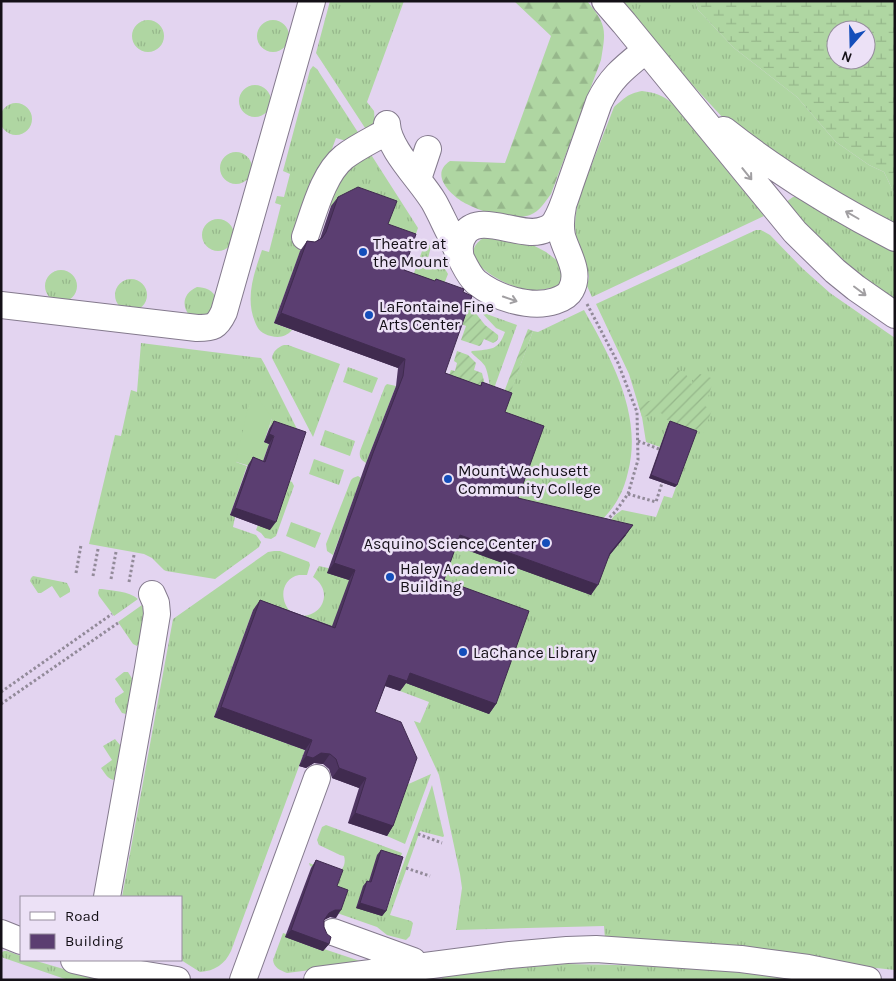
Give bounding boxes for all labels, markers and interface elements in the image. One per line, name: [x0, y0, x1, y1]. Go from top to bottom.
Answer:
north arrow: [826, 20, 876, 70]
text: N: [839, 47, 854, 66]
one-way arrow: [742, 167, 753, 180]
one-way arrow: [846, 209, 860, 219]
place label: Theatre at the Mount: [373, 234, 448, 271]
marker: Theatre at the Mount: [357, 246, 369, 258]
one-way arrow: [853, 286, 867, 296]
one-way arrow: [502, 295, 517, 304]
place label: LaFontaine Fine Arts Center: [379, 297, 494, 334]
marker: LaFontaine Fine Arts Center: [363, 309, 375, 321]
place label: Mount Wachusett Community College: [458, 461, 601, 498]
marker: Mount Wachusett Community College: [442, 473, 454, 485]
place label: Asquino Science Center: [364, 534, 536, 553]
marker: Asquino Science Center: [540, 537, 552, 549]
place label: Haley Academic Building: [400, 559, 515, 596]
marker: Haley Academic Building: [384, 571, 396, 583]
place label: LaChance Library: [473, 643, 598, 662]
marker: LaChance Library: [457, 646, 469, 658]
legend: [20, 896, 182, 961]
text: Road: [65, 907, 100, 925]
text: Building: [65, 932, 123, 950]

